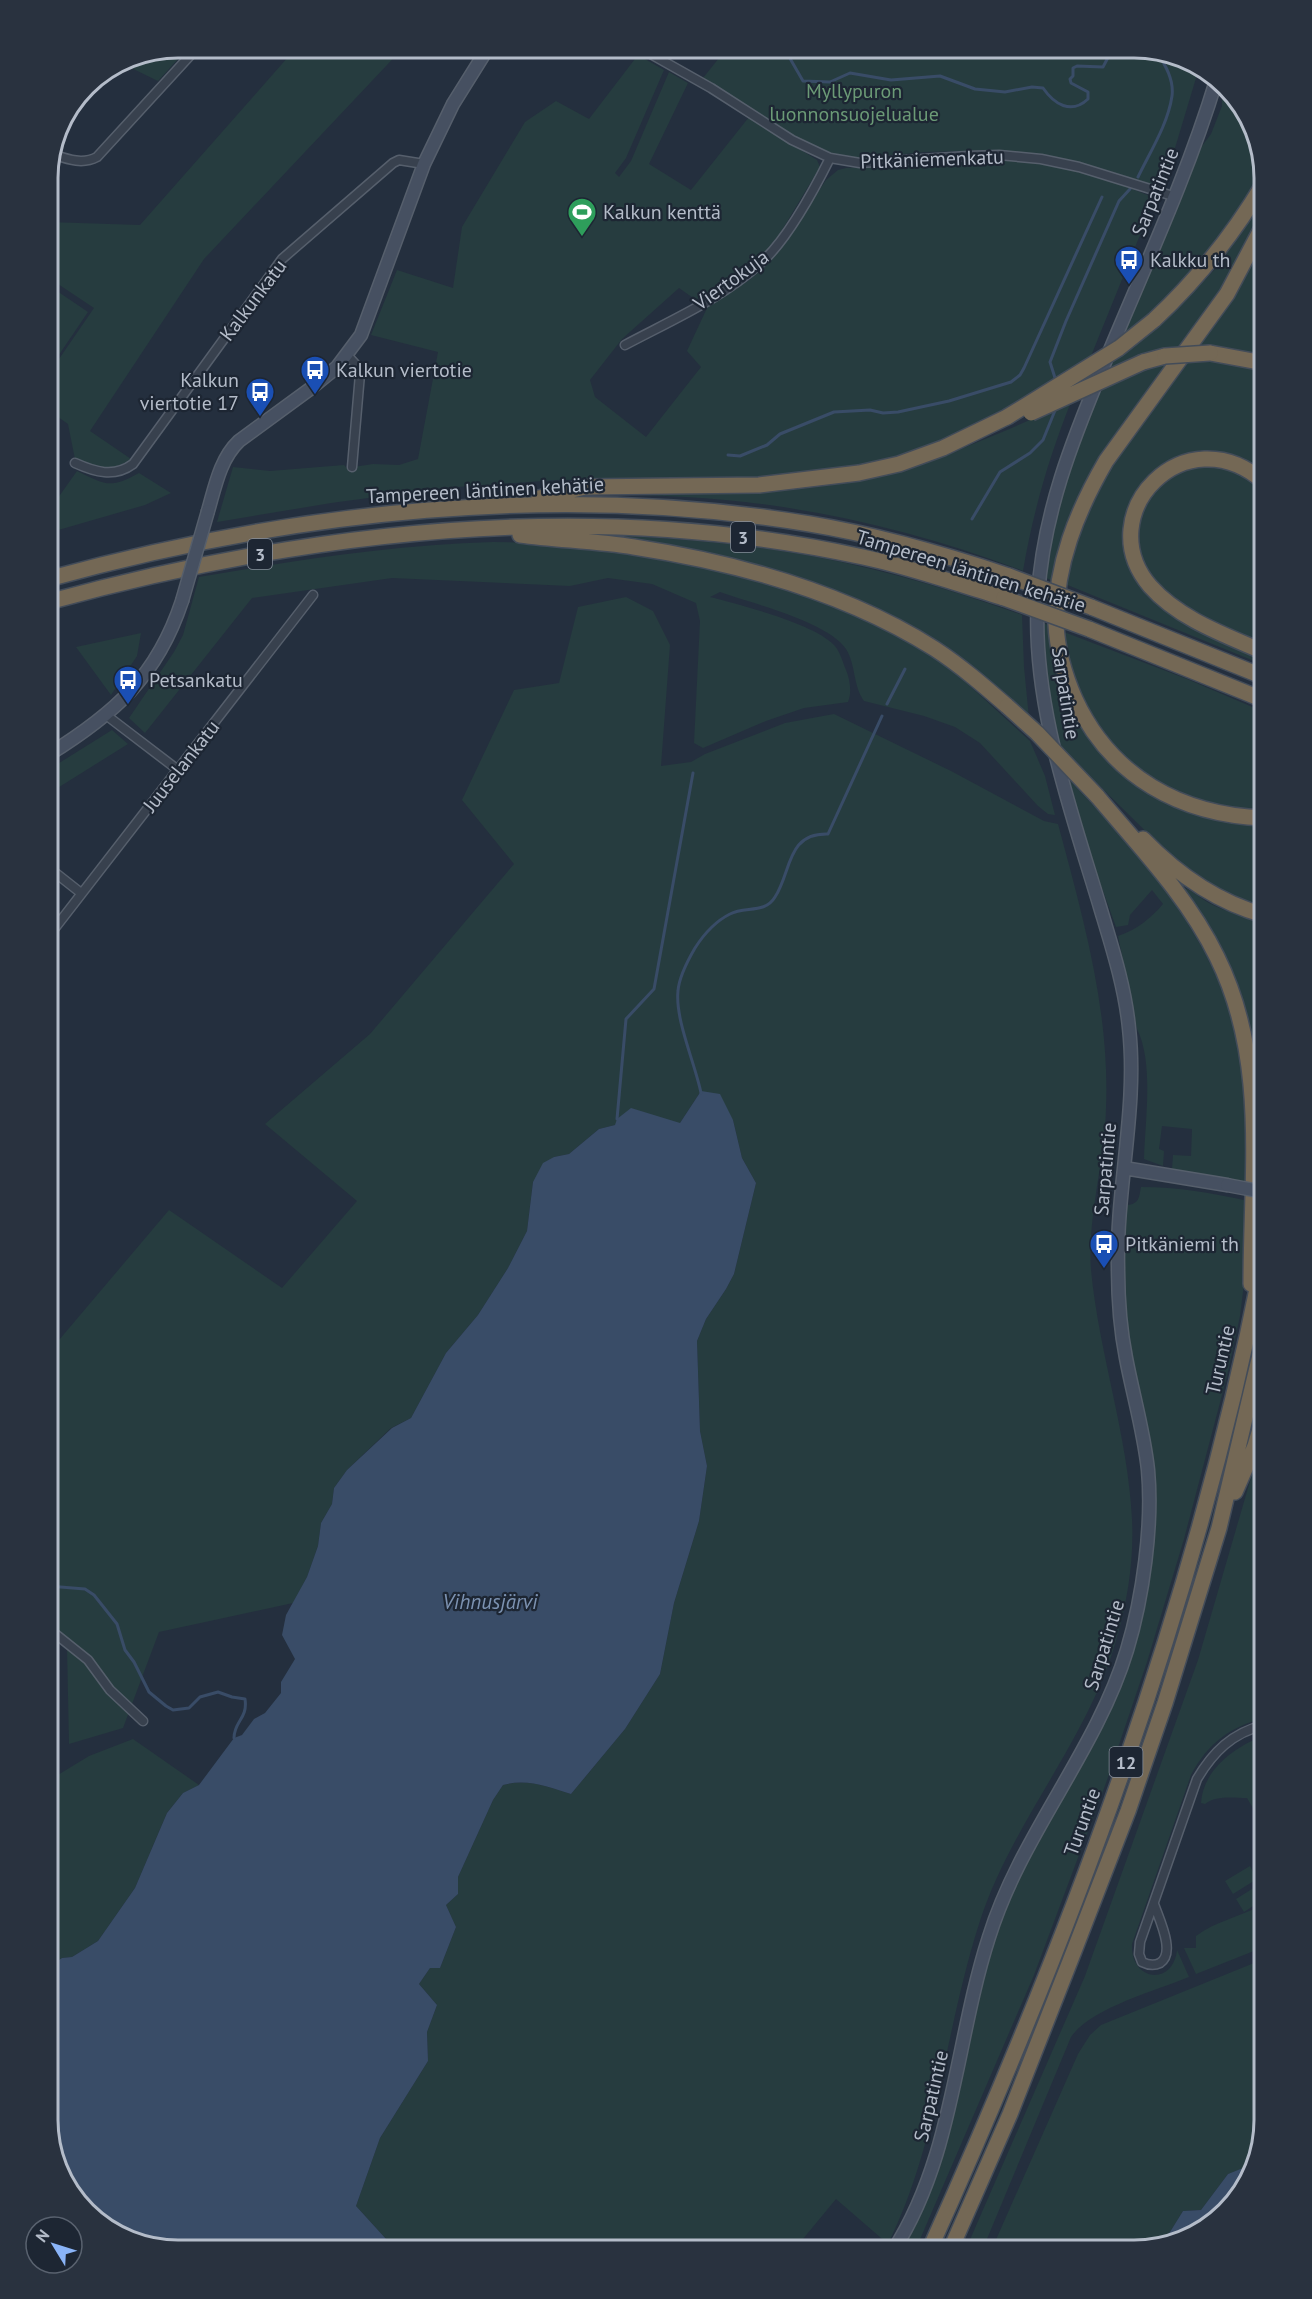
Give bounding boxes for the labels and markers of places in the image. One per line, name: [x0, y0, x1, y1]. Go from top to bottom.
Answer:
sports icon: Kalkun kenttä: [566, 196, 598, 238]
place label: Kalkun kenttä: [603, 199, 721, 225]
bus stop icon: Kalkku th: [1113, 244, 1145, 286]
place label: Kalkku th: [1150, 247, 1230, 273]
bus stop icon: Kalkun viertotie: [299, 354, 331, 396]
place label: Kalkun viertotie: [336, 357, 472, 383]
place label: Kalkun viertotie 17: [140, 367, 239, 416]
bus stop icon: Kalkun viertotie 17: [244, 376, 276, 418]
bus stop icon: Petsankatu: [112, 664, 144, 706]
place label: Petsankatu: [149, 667, 243, 693]
bus stop icon: Pitkäniemi th: [1088, 1228, 1120, 1270]
place label: Pitkäniemi th: [1125, 1231, 1239, 1257]

